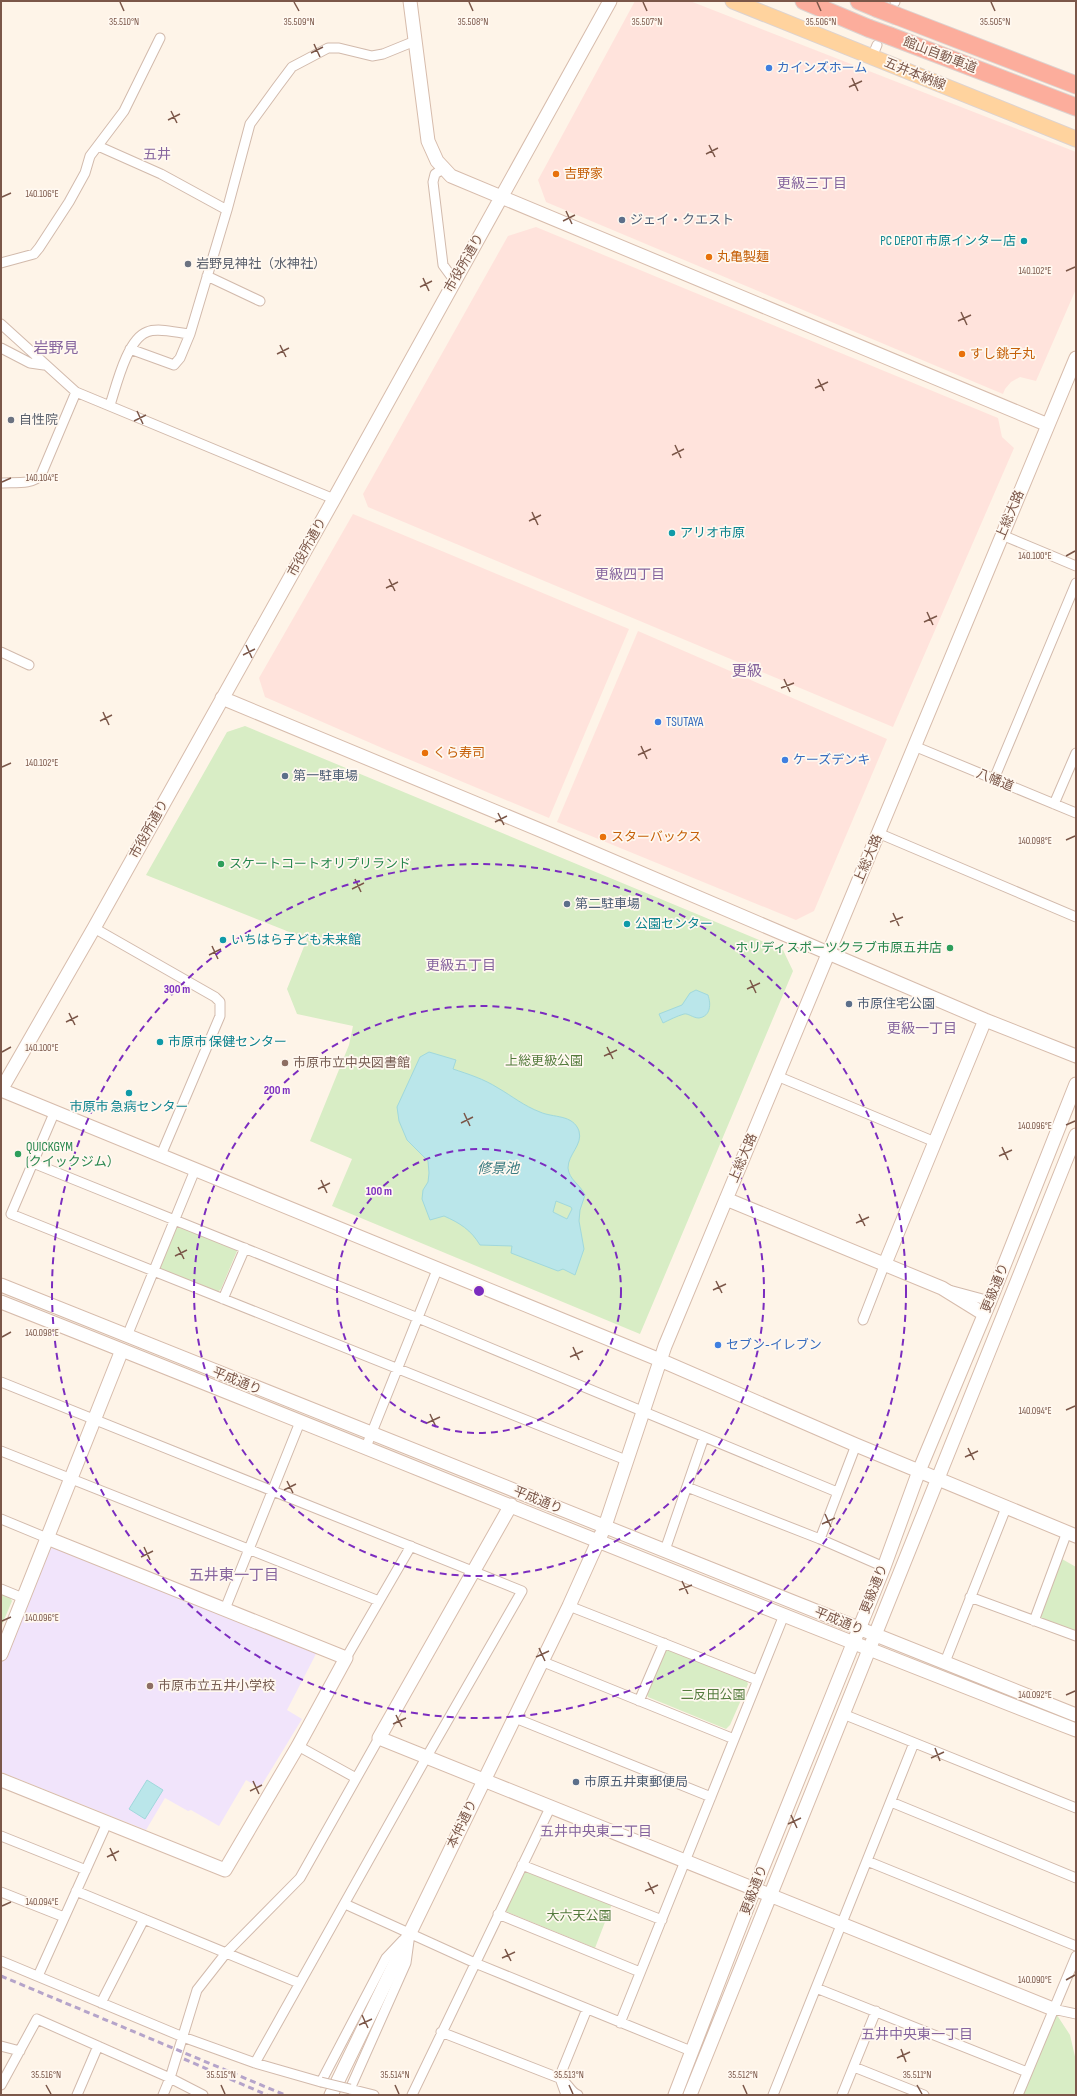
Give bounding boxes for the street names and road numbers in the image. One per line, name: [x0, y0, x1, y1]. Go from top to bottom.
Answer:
street label: 館山自動車道: [901, 34, 979, 76]
street label: 五井本納線: [882, 54, 948, 94]
street label: 市役所通り: [441, 231, 487, 295]
street label: 上総大路: [992, 488, 1028, 542]
street label: 市役所通り: [284, 515, 330, 579]
street label: 八幡道: [974, 765, 1016, 795]
street label: 市役所通り: [126, 797, 172, 861]
street label: 上総大路: [850, 832, 886, 886]
street label: 上総大路: [725, 1131, 761, 1185]
street label: 更級通り: [978, 1261, 1012, 1315]
street label: 平成通り: [210, 1364, 264, 1398]
street label: 平成通り: [511, 1483, 565, 1517]
street label: 更級通り: [857, 1562, 891, 1616]
street label: 平成通り: [812, 1604, 866, 1638]
street label: 本仲通り: [443, 1797, 481, 1851]
street label: 更級通り: [737, 1863, 771, 1917]

